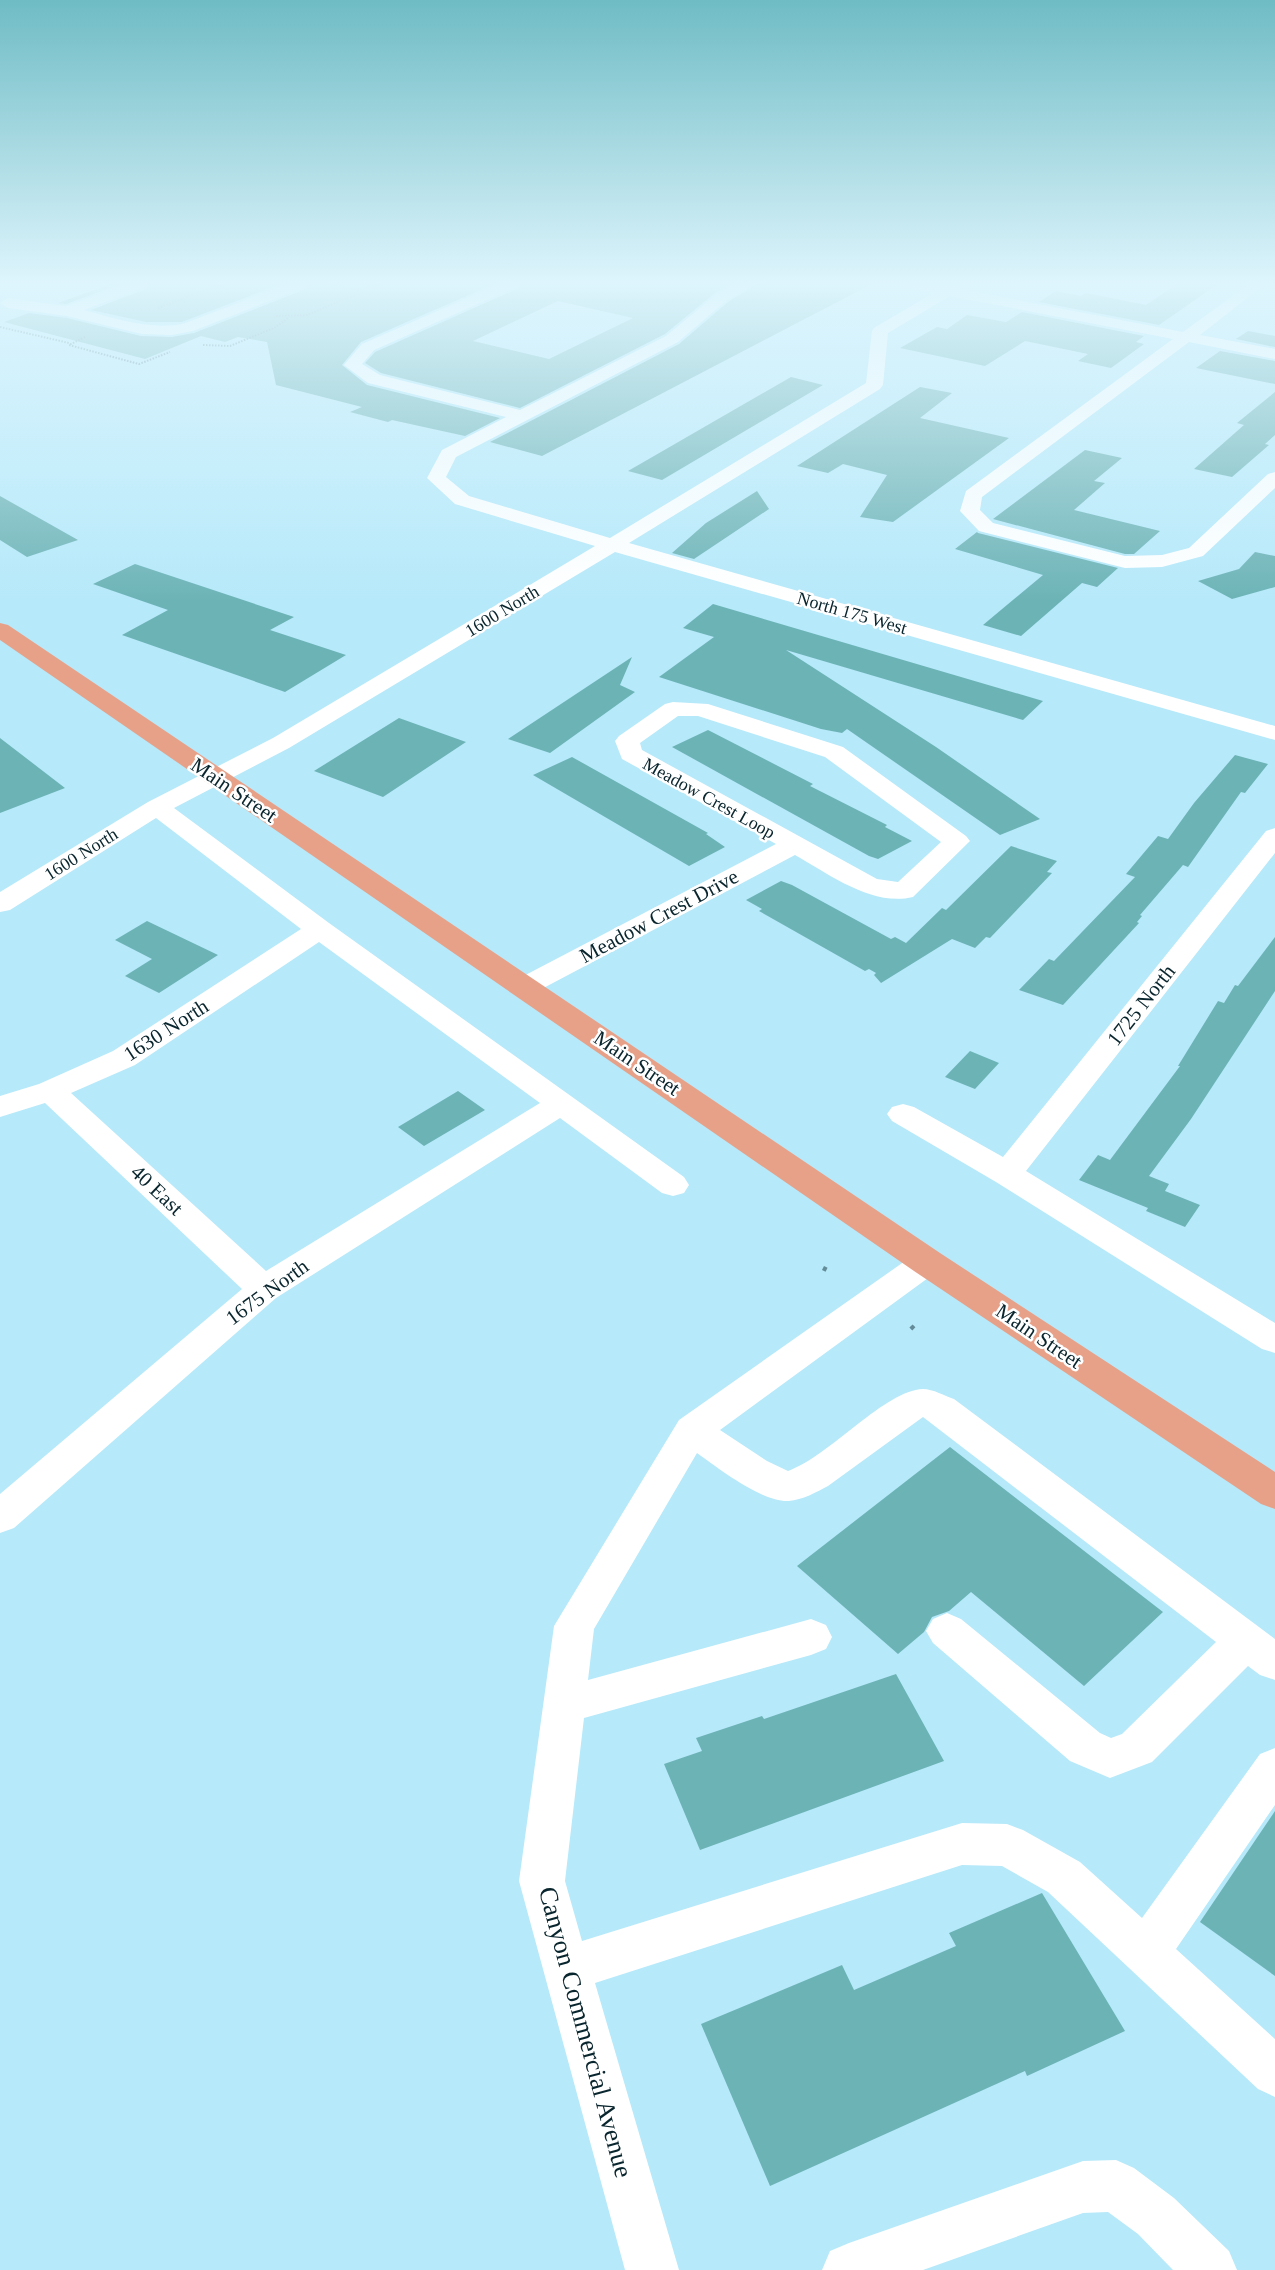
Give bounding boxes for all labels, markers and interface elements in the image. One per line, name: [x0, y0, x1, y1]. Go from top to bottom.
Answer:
street label: 1600 North: [461, 581, 543, 641]
street label: North 175 West: [795, 588, 909, 638]
street label: Main Street: [186, 752, 282, 828]
street label: Meadow Crest Loop: [639, 753, 779, 843]
street label: 1600 North: [41, 824, 121, 884]
street label: Meadow Crest Drive: [576, 864, 742, 968]
street label: 1725 North: [1102, 959, 1180, 1050]
street label: 1630 North: [119, 993, 213, 1066]
street label: Main Street: [589, 1025, 685, 1101]
street label: 40 East: [126, 1160, 188, 1220]
street label: 1675 North: [221, 1254, 313, 1330]
street label: Main Street: [991, 1298, 1087, 1374]
street label: Canyon Commercial Avenue: [533, 1884, 638, 2181]

